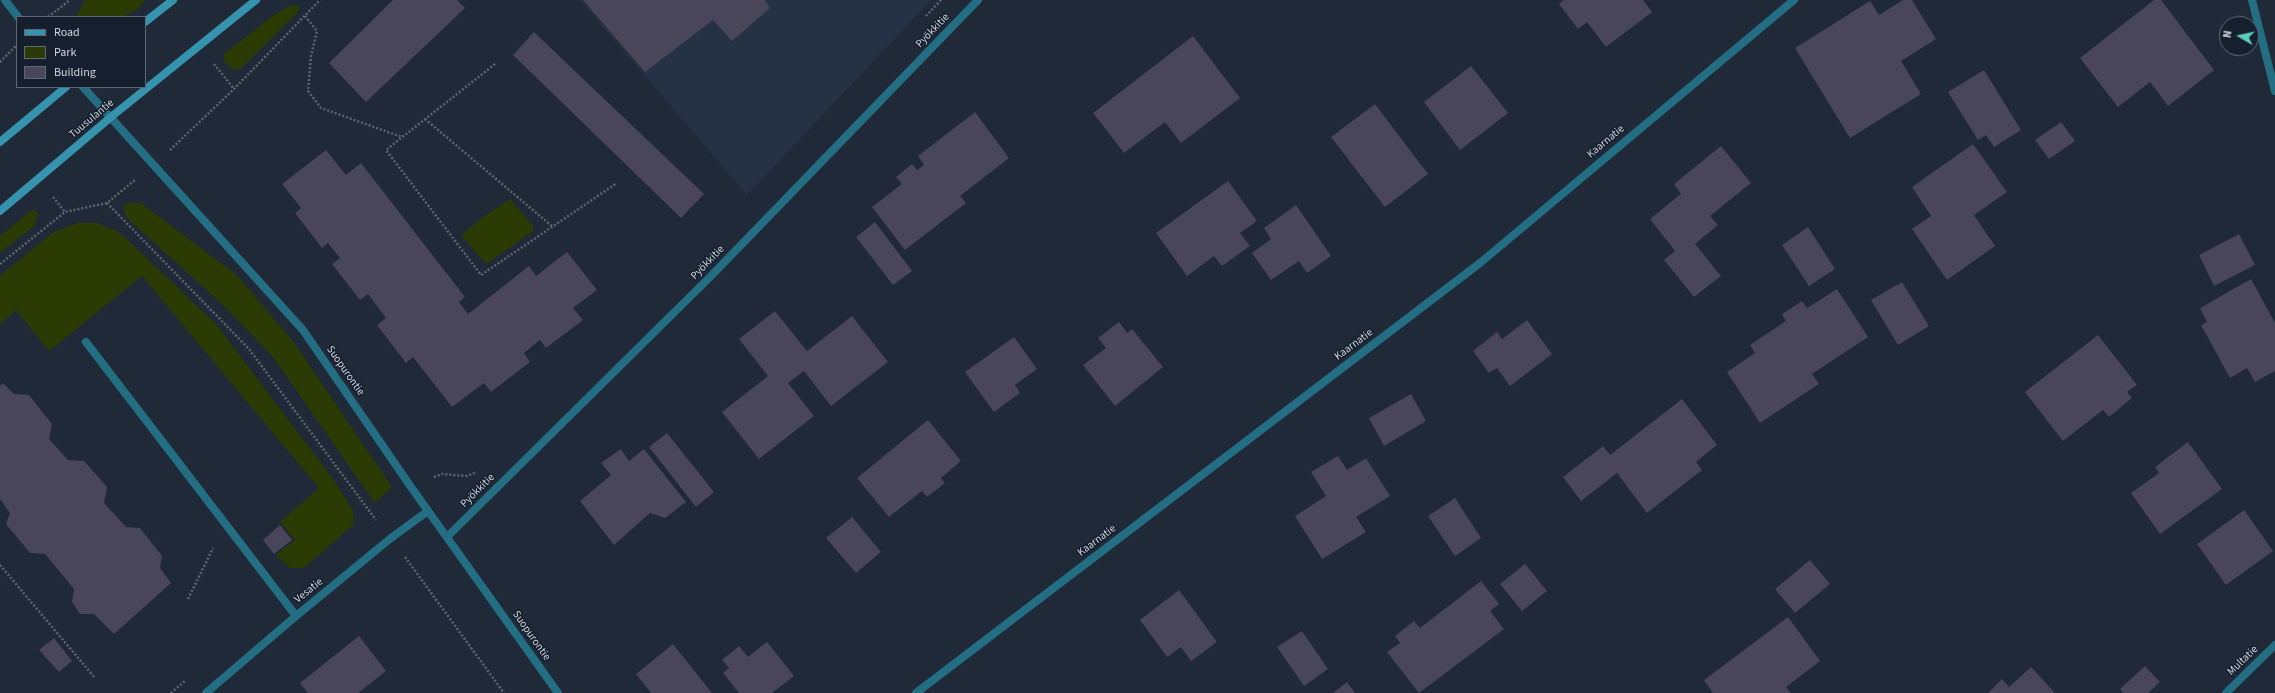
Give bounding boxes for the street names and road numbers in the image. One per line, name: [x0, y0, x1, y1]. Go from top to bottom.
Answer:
street label: Pyökkitie: [913, 11, 953, 51]
street label: Tuusulantie: [67, 97, 117, 141]
street label: Kaarnatie: [1585, 123, 1627, 161]
street label: Pyökkitie: [688, 243, 728, 283]
street label: Kaarnatie: [1332, 326, 1376, 364]
street label: Suopurontie: [323, 344, 367, 398]
street label: Pyökkitie: [458, 471, 498, 511]
street label: Kaarnatie: [1075, 522, 1119, 560]
street label: Vesatie: [292, 576, 326, 606]
street label: Suopurontie: [509, 609, 553, 663]
street label: Multatie: [2225, 643, 2261, 679]

